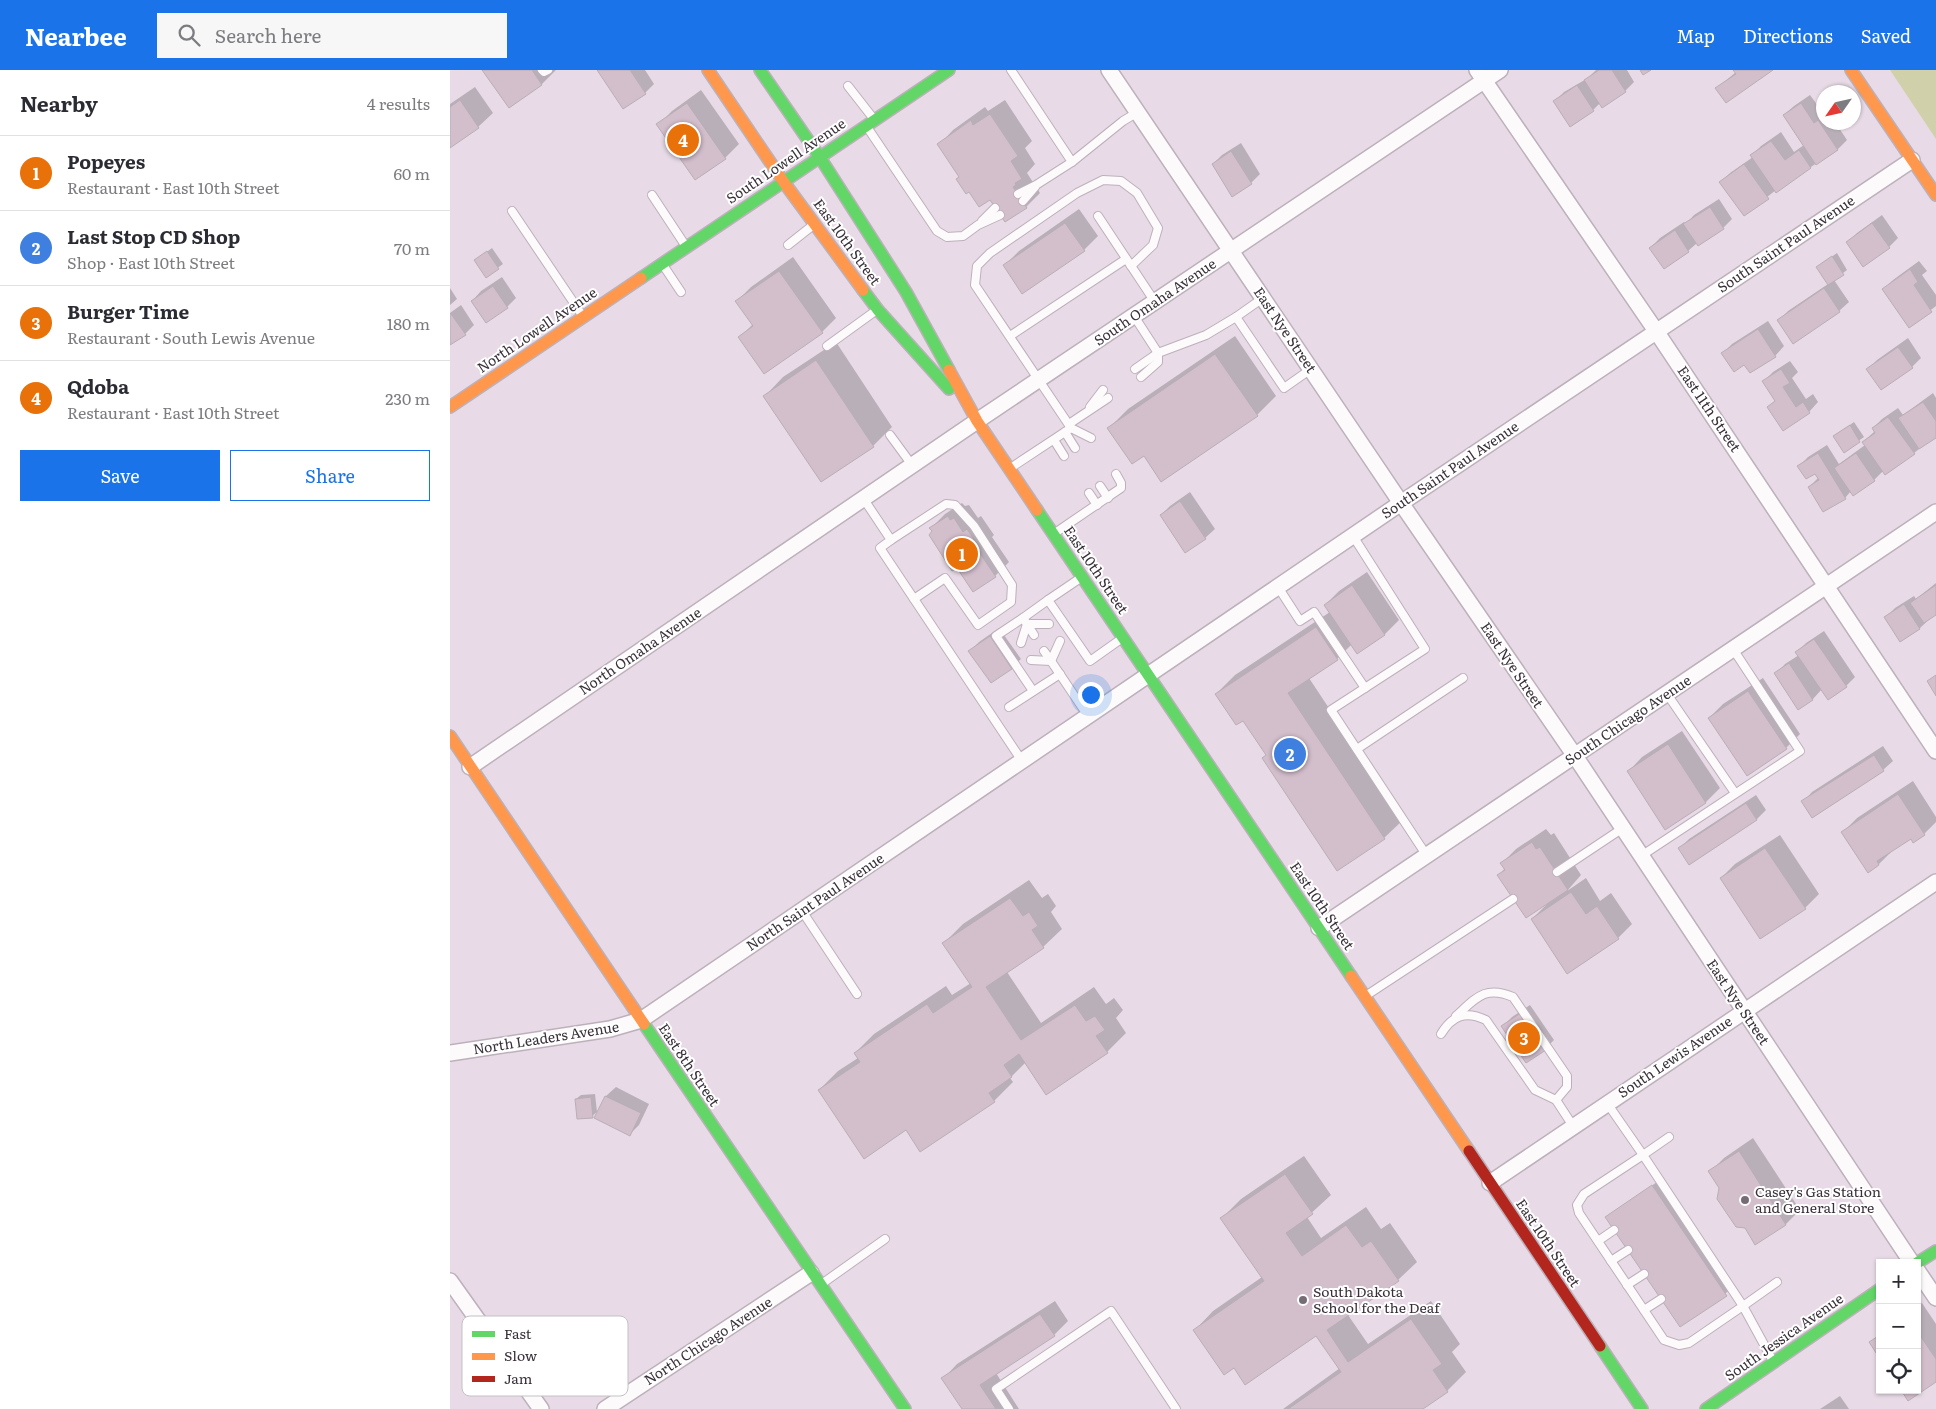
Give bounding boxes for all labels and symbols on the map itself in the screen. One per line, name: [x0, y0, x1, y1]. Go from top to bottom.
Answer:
north arrow: [1816, 85, 1861, 130]
street label: South Lowell Avenue: [722, 113, 849, 208]
pin: 4: [667, 121, 699, 159]
street label: South Saint Paul Avenue: [1713, 190, 1858, 297]
street label: East 10th Street: [810, 194, 886, 289]
street label: South Omaha Avenue: [1089, 253, 1219, 350]
street label: North Lowell Avenue: [473, 282, 600, 377]
street label: East Nye Street: [1250, 283, 1322, 377]
street label: East 11th Street: [1674, 361, 1746, 456]
street label: South Saint Paul Avenue: [1377, 416, 1522, 523]
street label: East 10th Street: [1060, 521, 1134, 618]
pin: 1: [946, 535, 978, 573]
street label: North Omaha Avenue: [574, 602, 705, 699]
street label: East Nye Street: [1477, 618, 1549, 712]
street label: South Chicago Avenue: [1560, 669, 1695, 769]
your location: [1078, 682, 1104, 708]
pin: 2: [1274, 735, 1306, 773]
street label: North Saint Paul Avenue: [742, 848, 887, 955]
street label: East 10th Street: [1286, 857, 1360, 954]
street label: East Nye Street: [1703, 955, 1775, 1049]
street label: South Lewis Avenue: [1613, 1010, 1735, 1102]
street label: North Leaders Avenue: [471, 1016, 620, 1058]
street label: East 8th Street: [655, 1019, 725, 1110]
pin: 3: [1508, 1019, 1540, 1057]
place label: Casey's Gas Station and General Store: [1755, 1181, 1881, 1217]
street label: East 10th Street: [1512, 1194, 1586, 1291]
marker: Casey's Gas Station and General Store: [1739, 1194, 1751, 1206]
place label: South Dakota School for the Deaf: [1313, 1281, 1441, 1317]
street label: South Jessica Avenue: [1720, 1288, 1847, 1385]
street label: North Chicago Avenue: [639, 1291, 775, 1389]
marker: South Dakota School for the Deaf: [1297, 1294, 1309, 1306]
legend: [462, 1316, 628, 1396]
text: Fast: [504, 1323, 532, 1343]
text: Slow: [504, 1345, 537, 1365]
text: Jam: [504, 1368, 533, 1388]

